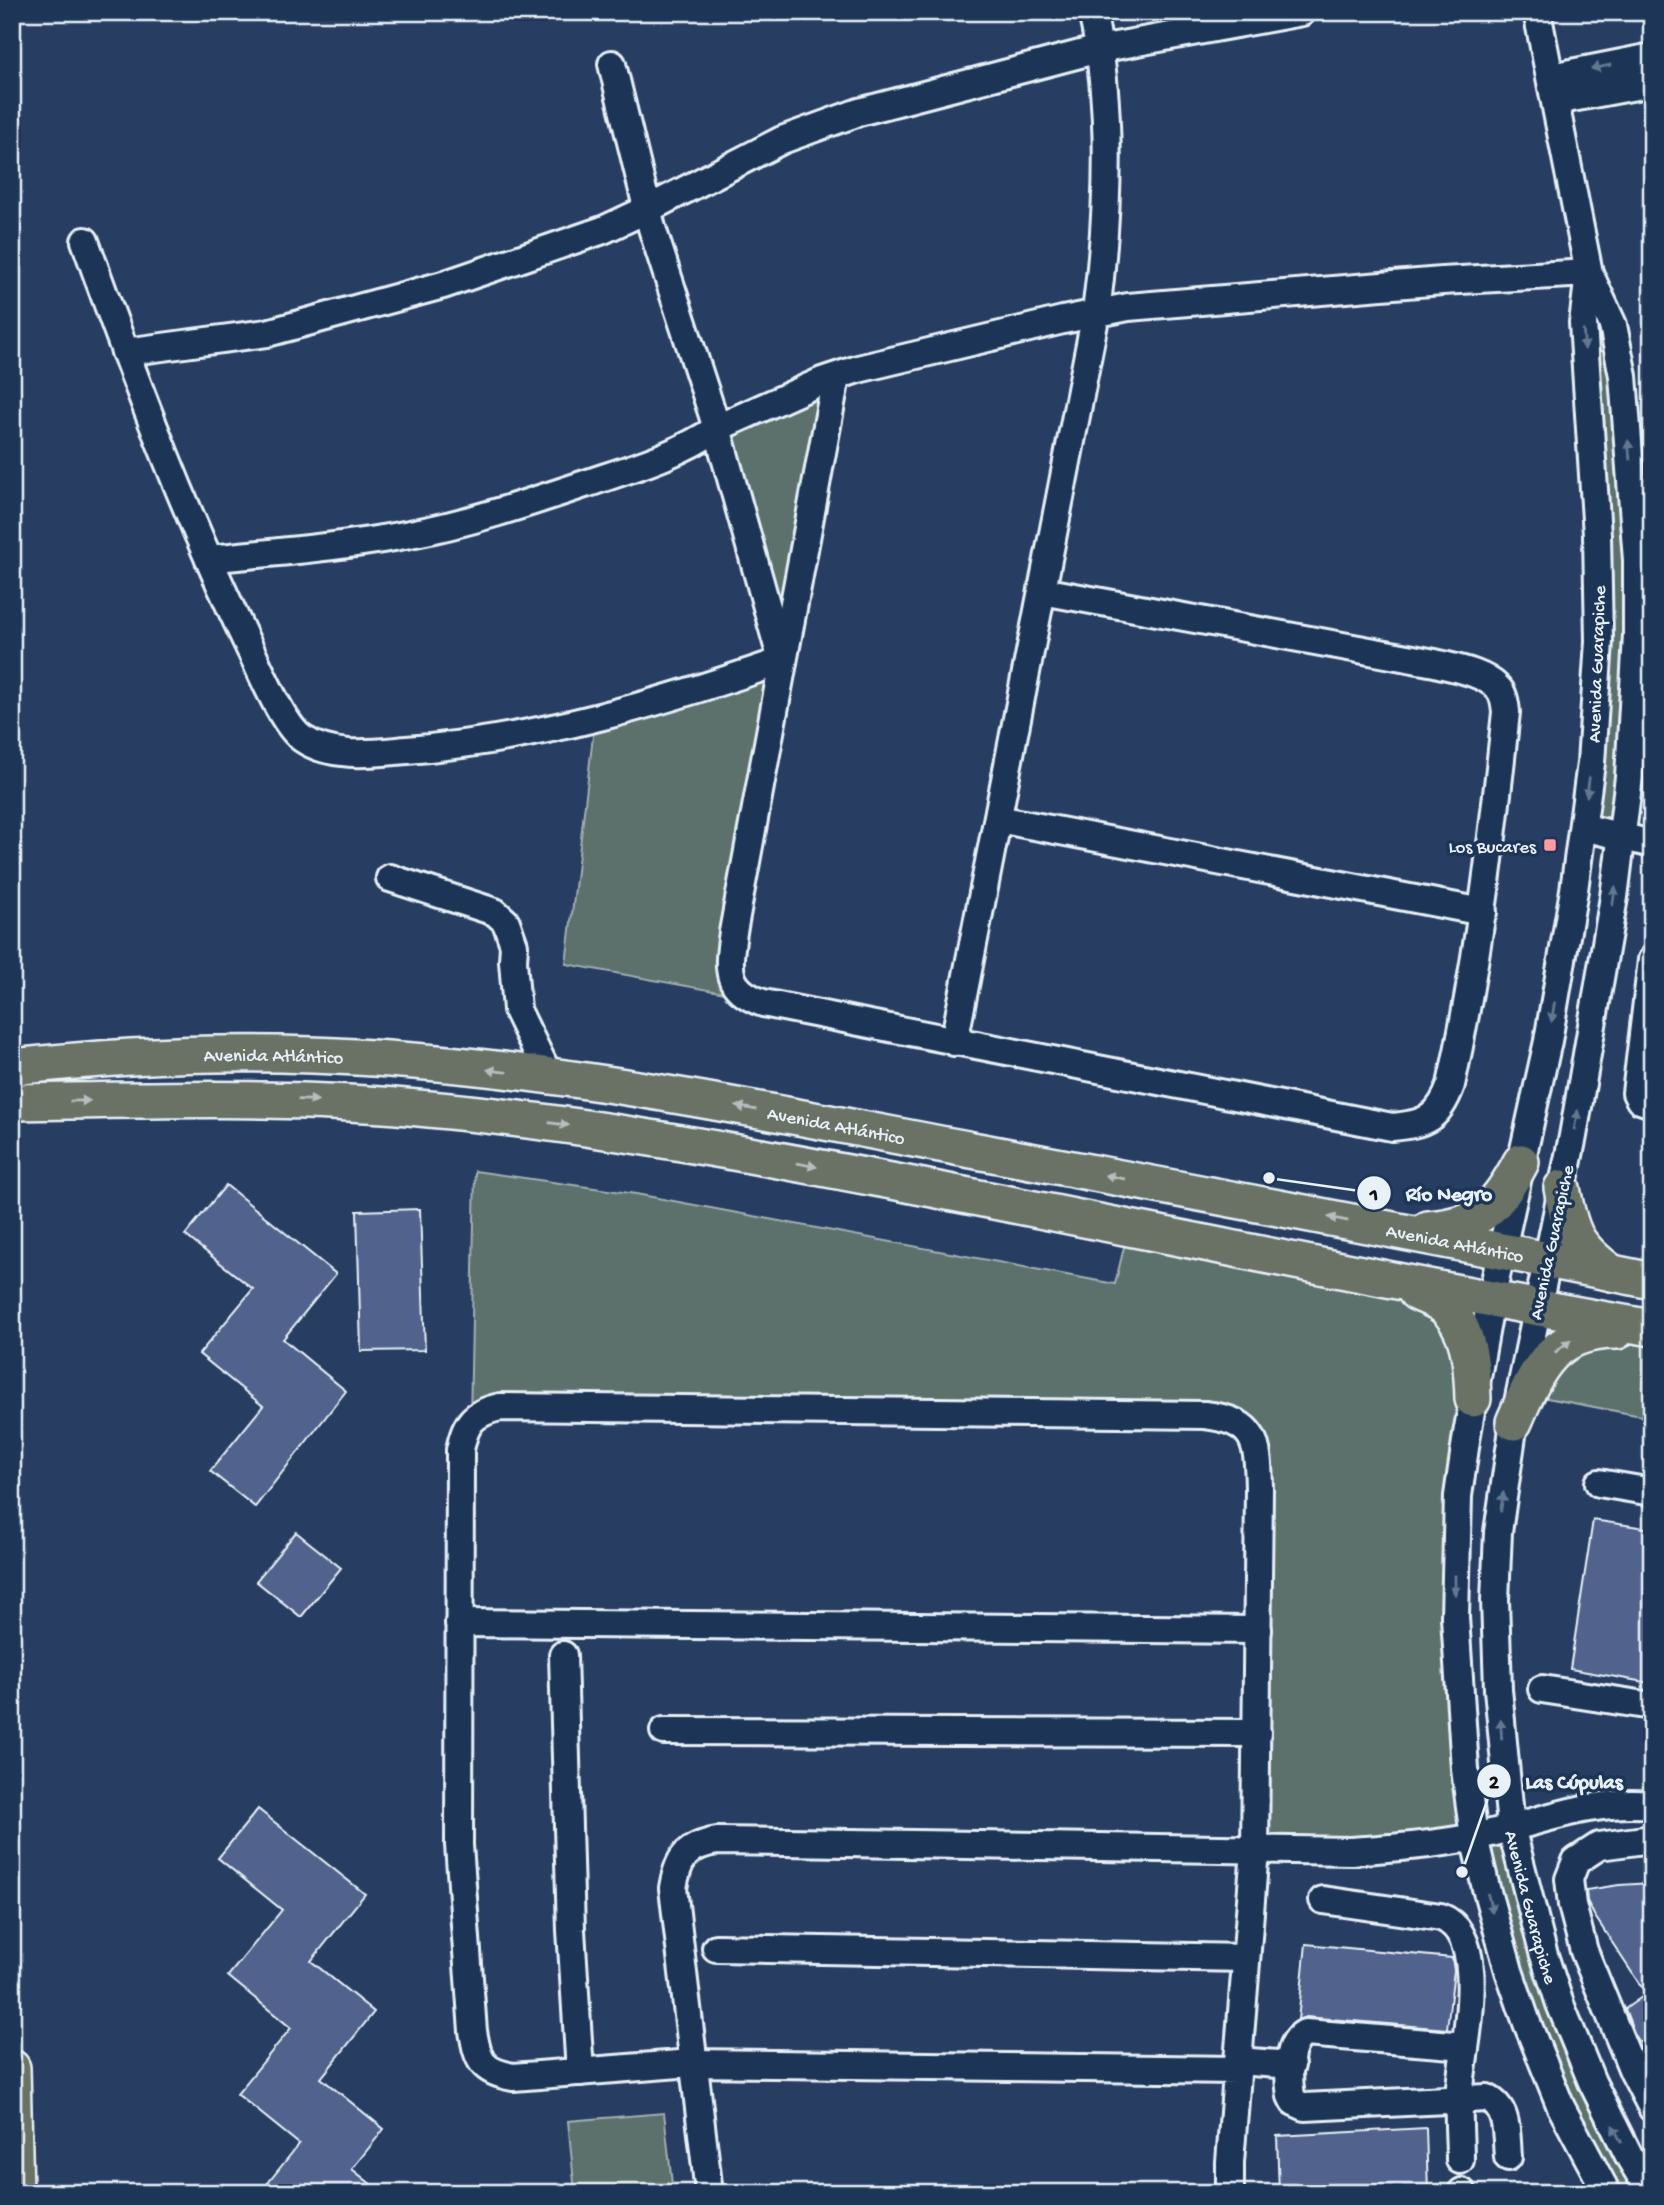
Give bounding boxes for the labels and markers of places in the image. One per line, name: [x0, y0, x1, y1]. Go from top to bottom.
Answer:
place label: Los Bucares: [1449, 837, 1537, 860]
marker: Los Bucares: [1542, 837, 1558, 853]
callout: Río Negro: [1356, 1172, 1506, 1214]
callout: Las Cúpulas: [1476, 1760, 1637, 1802]

